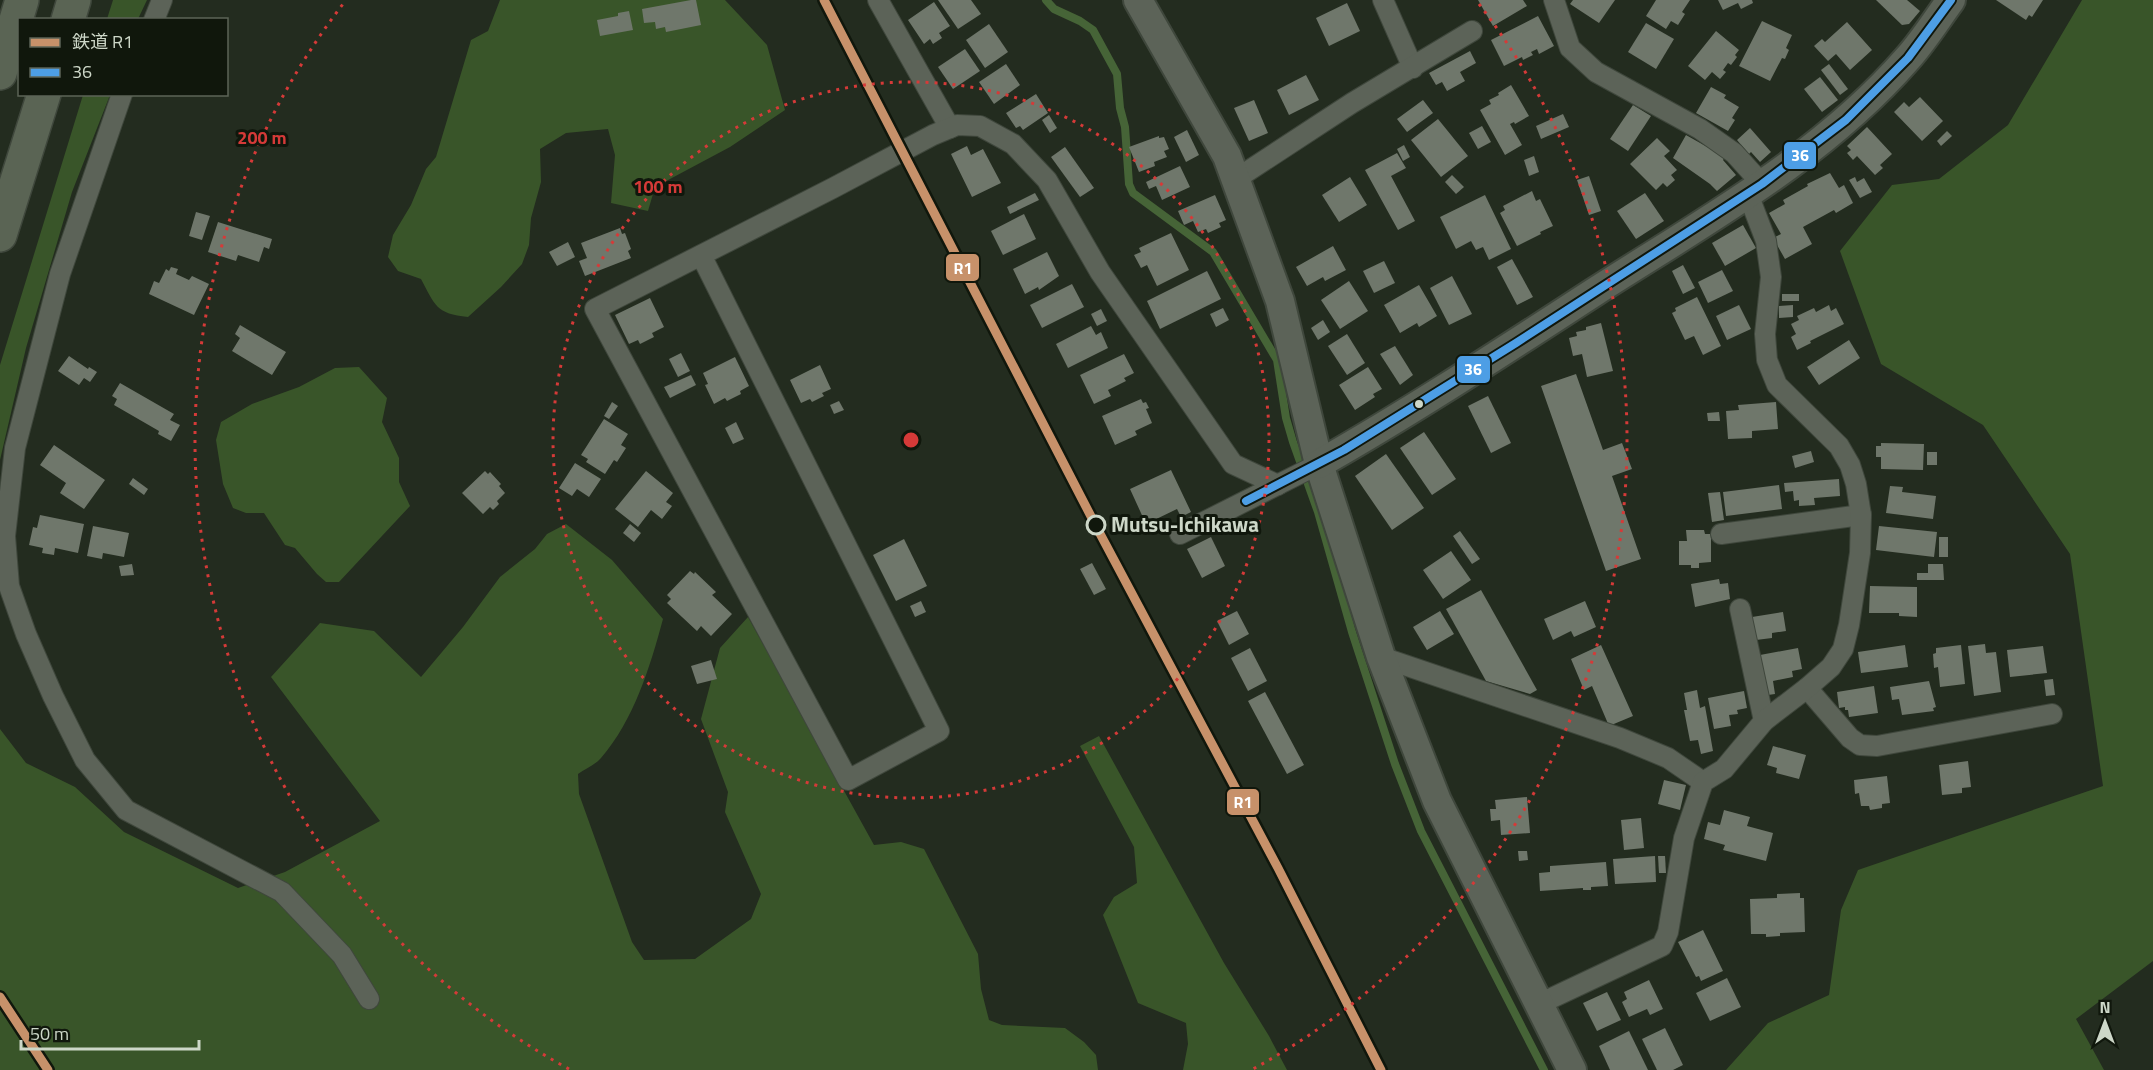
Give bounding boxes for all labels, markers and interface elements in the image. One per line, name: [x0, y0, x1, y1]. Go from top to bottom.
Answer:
legend: [18, 18, 228, 96]
text: 鉄道 R1: [72, 28, 133, 55]
text: 36: [72, 58, 92, 85]
text: 200 m: [237, 124, 287, 151]
line badge: 36: [1783, 141, 1817, 170]
text: 36: [1791, 143, 1809, 167]
text: 100 m: [633, 173, 683, 200]
line badge: R1: [945, 253, 980, 282]
text: R1: [954, 256, 972, 280]
line badge: 36: [1456, 355, 1491, 384]
text: 36: [1464, 357, 1482, 381]
unlabelled marker: [1413, 398, 1425, 410]
centre of rings: [901, 430, 921, 450]
place label: Mutsu-Ichikawa: [1111, 508, 1259, 540]
marker: Mutsu-Ichikawa: [1086, 515, 1106, 535]
line badge: R1: [1226, 788, 1260, 816]
text: R1: [1234, 790, 1252, 814]
north arrow: [2075, 992, 2135, 1052]
text: N: [2099, 995, 2111, 1019]
scale bar: [21, 1013, 200, 1051]
text: 50 m: [30, 1020, 69, 1047]

